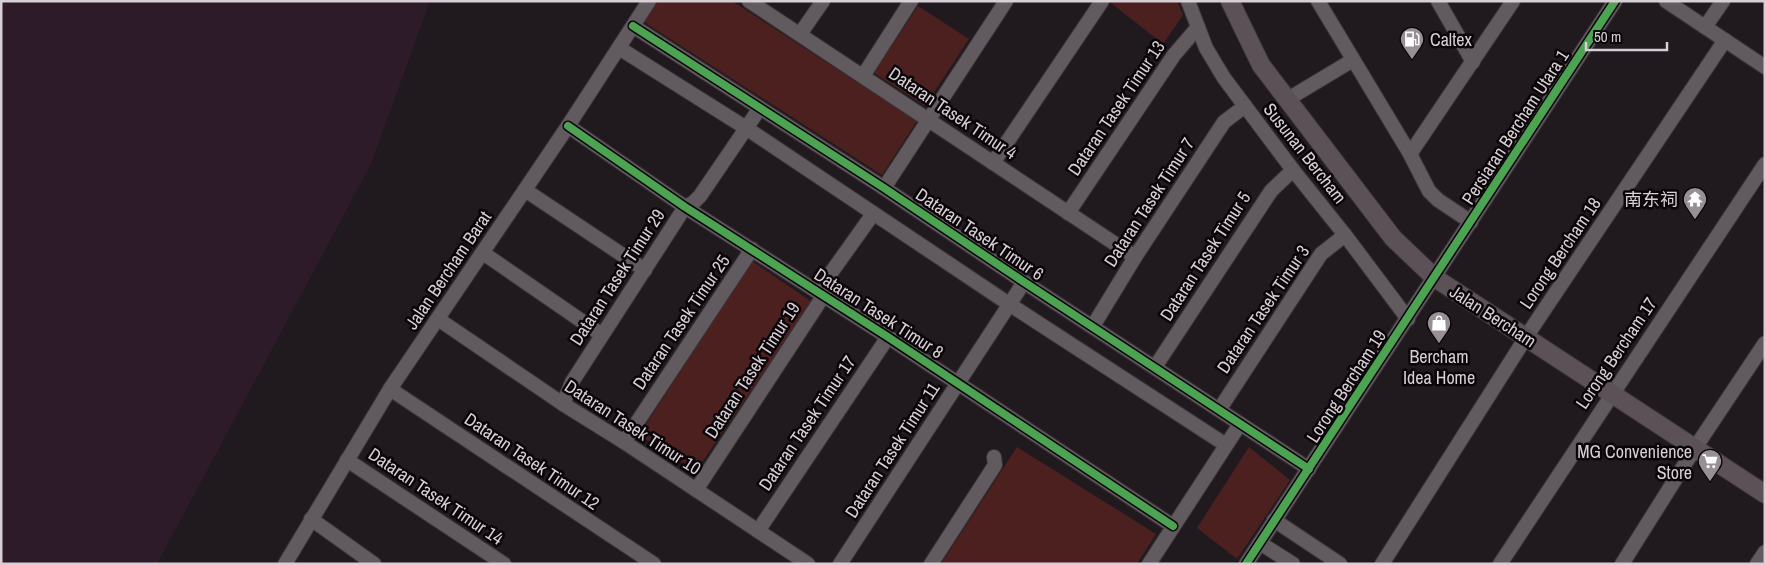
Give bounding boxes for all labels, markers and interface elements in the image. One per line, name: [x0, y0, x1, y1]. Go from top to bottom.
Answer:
scale bar: [1586, 20, 1667, 52]
fuel station icon: Caltex: [1399, 26, 1425, 60]
text: 50 m: [1594, 26, 1621, 47]
place label: Caltex: [1430, 27, 1472, 52]
street label: Dataran Tasek Timur 13: [1062, 36, 1170, 180]
street label: Persiaran Bercham Utara 1: [1456, 44, 1575, 209]
street label: Dataran Tasek Timur 4: [884, 61, 1022, 165]
street label: Susunan Bercham: [1258, 97, 1352, 209]
street label: Dataran Tasek Timur 7: [1098, 132, 1200, 272]
street label: Dataran Tasek Timur 6: [911, 182, 1049, 286]
street label: Dataran Tasek Timur 5: [1154, 186, 1256, 326]
temple icon: 南东祠: [1682, 186, 1708, 220]
place label: 南东祠: [1624, 187, 1678, 212]
street label: Lorong Bercham 18: [1513, 192, 1607, 314]
street label: Dataran Tasek Timur 29: [564, 204, 670, 350]
street label: Jalan Bercham Barat: [399, 206, 497, 334]
street label: Dataran Tasek Timur 3: [1211, 240, 1315, 378]
street label: Dataran Tasek Timur 25: [627, 250, 735, 394]
street label: Dataran Tasek Timur 8: [809, 262, 949, 364]
street label: Jalan Bercham: [1445, 279, 1541, 353]
street label: Lorong Bercham 17: [1569, 292, 1663, 414]
street label: Dataran Tasek Timur 19: [699, 297, 805, 443]
shop icon: Bercham Idea Home: [1426, 310, 1452, 344]
street label: Lorong Bercham 19: [1300, 325, 1392, 447]
place label: Bercham Idea Home: [1403, 344, 1475, 390]
street label: Dataran Tasek Timur 17: [753, 351, 861, 495]
street label: Dataran Tasek Timur 10: [560, 374, 706, 480]
street label: Dataran Tasek Timur 11: [839, 377, 946, 523]
street label: Dataran Tasek Timur 12: [460, 407, 604, 515]
place label: MG Convenience Store: [1577, 439, 1692, 485]
street label: Dataran Tasek Timur 14: [364, 442, 508, 550]
supermarket icon: MG Convenience Store: [1697, 448, 1723, 482]

